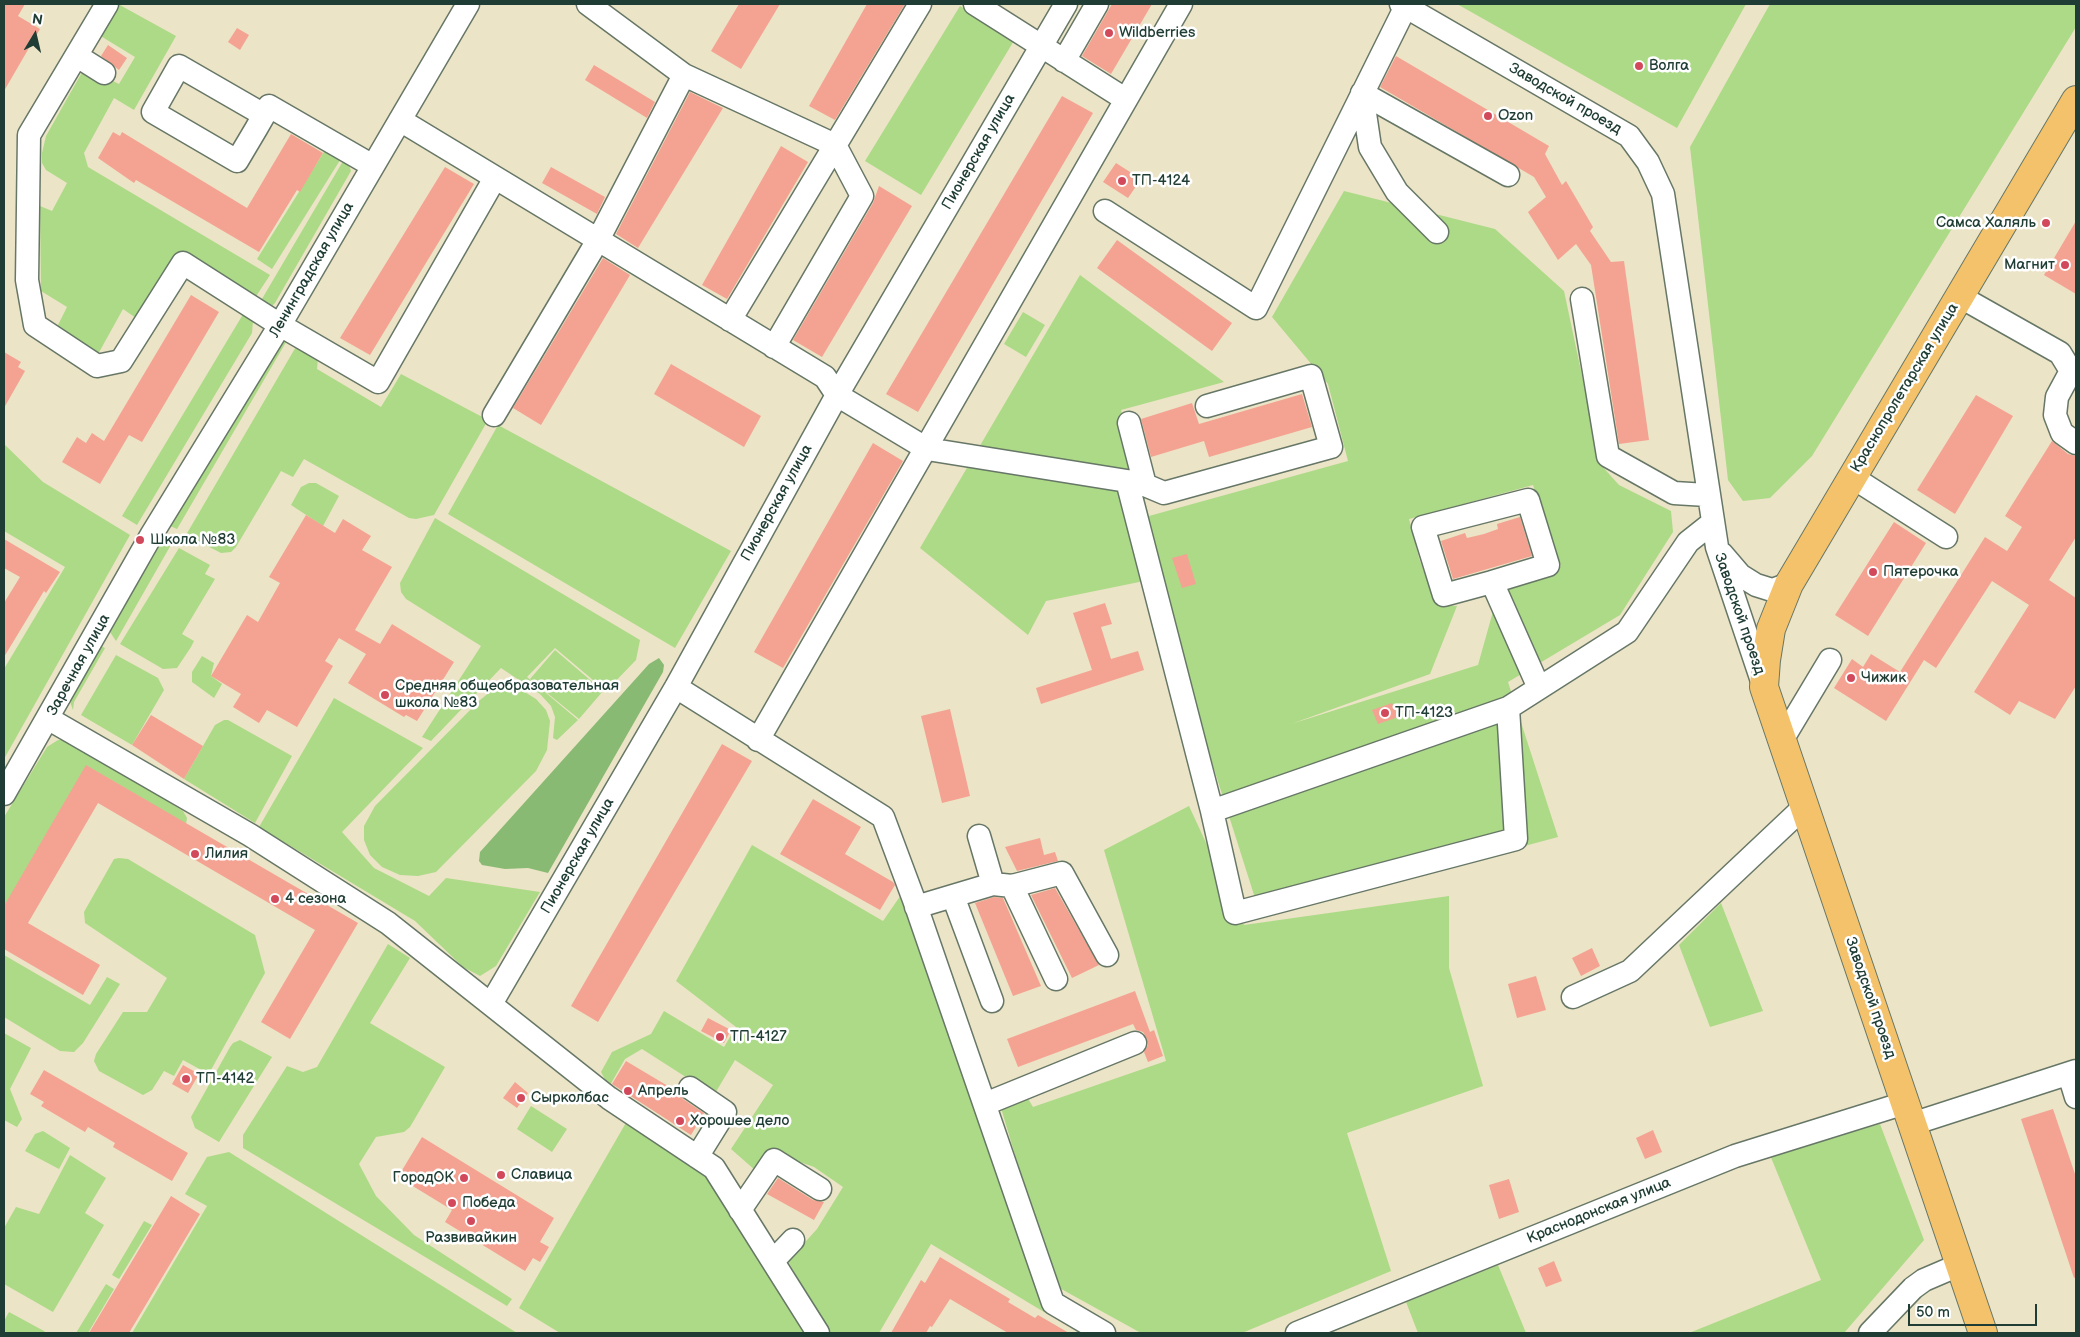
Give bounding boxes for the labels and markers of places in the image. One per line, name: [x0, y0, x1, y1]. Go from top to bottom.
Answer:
place label: Wildberries: [1119, 24, 1195, 42]
marker: Wildberries: [1103, 27, 1115, 39]
place label: Волга: [1649, 57, 1689, 75]
marker: Волга: [1633, 60, 1645, 72]
place label: Ozon: [1498, 107, 1533, 125]
marker: Ozon: [1482, 110, 1494, 122]
place label: ТП-4124: [1132, 172, 1190, 190]
marker: ТП-4124: [1116, 175, 1128, 187]
place label: Самса Халяль: [1936, 214, 2036, 232]
marker: Самса Халяль: [2040, 217, 2052, 229]
place label: Магнит: [2004, 256, 2055, 274]
marker: Магнит: [2059, 259, 2071, 271]
place label: Школа №83: [150, 531, 235, 549]
marker: Школа №83: [134, 534, 146, 546]
place label: Пятерочка: [1883, 563, 1959, 581]
marker: Пятерочка: [1867, 566, 1879, 578]
place label: Чижик: [1861, 669, 1906, 687]
marker: Чижик: [1845, 672, 1857, 684]
place label: Средняя общеобразовательная школа №83: [395, 677, 619, 712]
marker: Средняя общеобразовательная школа №83: [379, 689, 391, 701]
place label: ТП-4123: [1395, 704, 1453, 722]
marker: ТП-4123: [1379, 707, 1391, 719]
place label: Лилия: [205, 845, 248, 863]
marker: Лилия: [189, 848, 201, 860]
place label: 4 сезона: [285, 890, 346, 908]
marker: 4 сезона: [269, 893, 281, 905]
place label: ТП-4127: [730, 1028, 787, 1046]
marker: ТП-4127: [714, 1031, 726, 1043]
place label: ТП-4142: [196, 1070, 254, 1088]
marker: ТП-4142: [180, 1073, 192, 1085]
place label: Апрель: [638, 1082, 689, 1100]
marker: Апрель: [622, 1085, 634, 1097]
place label: Сырколбас: [531, 1089, 609, 1107]
marker: Сырколбас: [515, 1092, 527, 1104]
place label: Хорошее дело: [690, 1112, 789, 1130]
marker: Хорошее дело: [674, 1115, 686, 1127]
place label: Славица: [511, 1166, 572, 1184]
place label: ГородОК: [392, 1169, 454, 1187]
marker: Славица: [495, 1169, 507, 1181]
marker: ГородОК: [458, 1172, 470, 1184]
place label: Победа: [462, 1194, 516, 1212]
marker: Победа: [446, 1197, 458, 1209]
marker: Развивайкин: [465, 1215, 477, 1227]
place label: Развивайкин: [425, 1229, 517, 1247]

